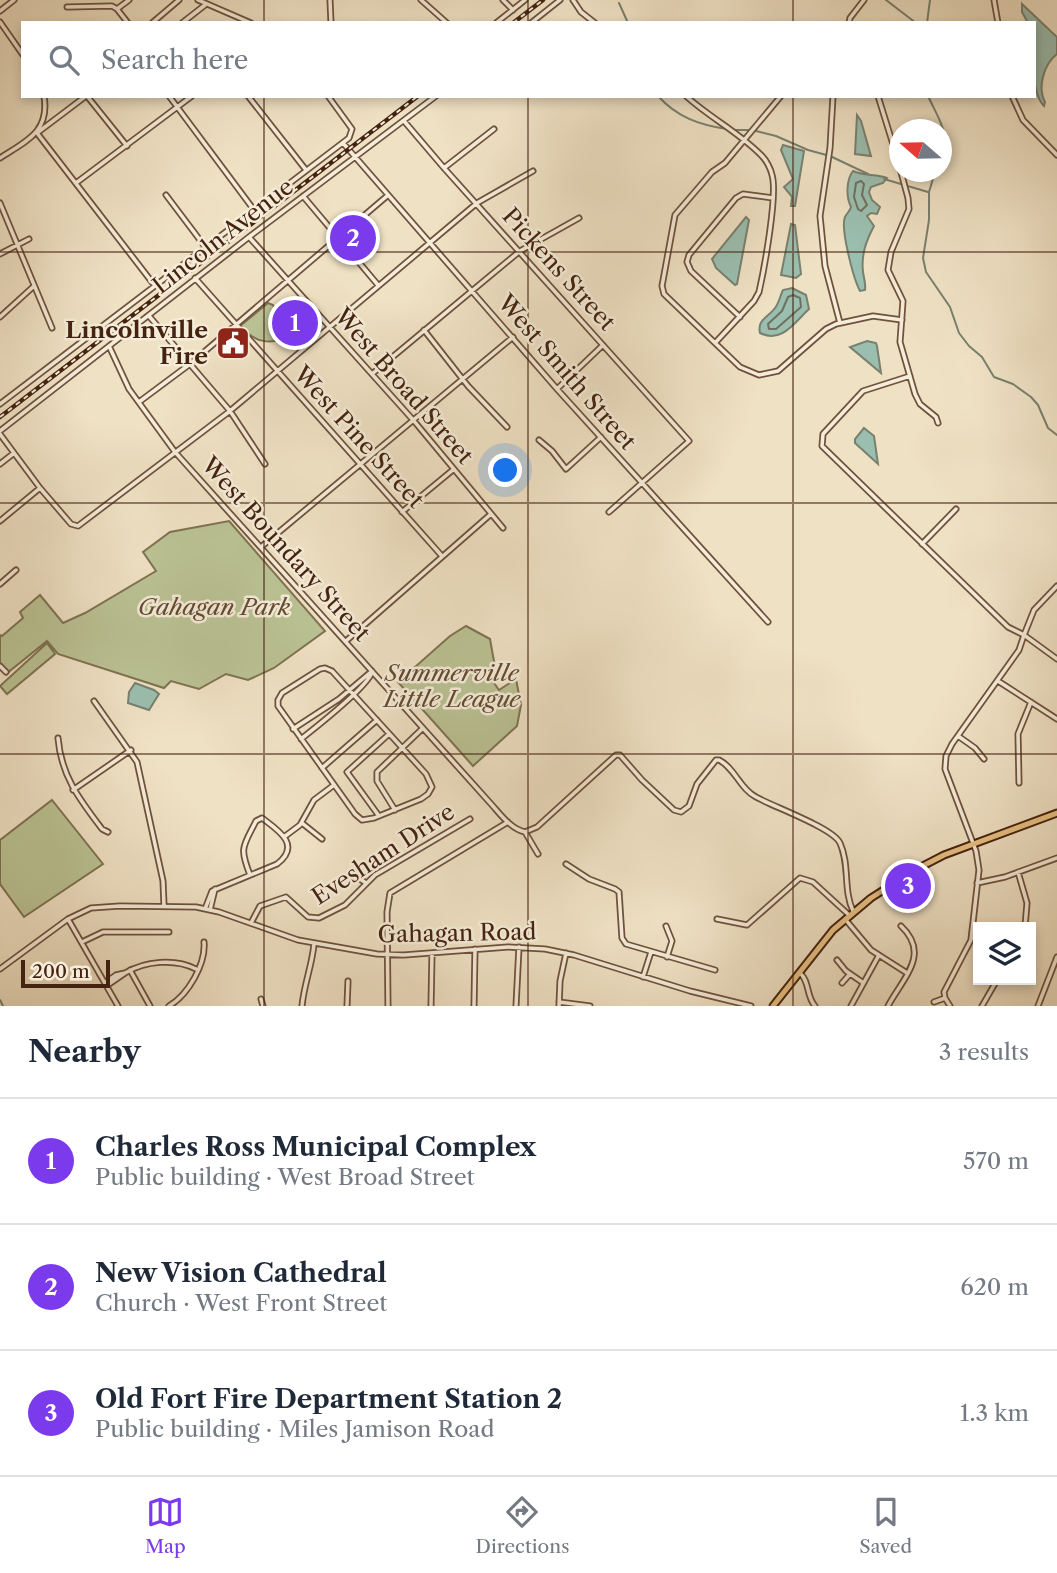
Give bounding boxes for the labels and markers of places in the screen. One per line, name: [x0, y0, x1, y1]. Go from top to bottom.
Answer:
pin: 2: [330, 212, 376, 264]
pin: 1: [272, 297, 318, 349]
place label: Lincolnville Fire: [65, 316, 208, 370]
public building icon: Lincolnville Fire: [214, 324, 252, 362]
pin: 3: [885, 860, 931, 912]

